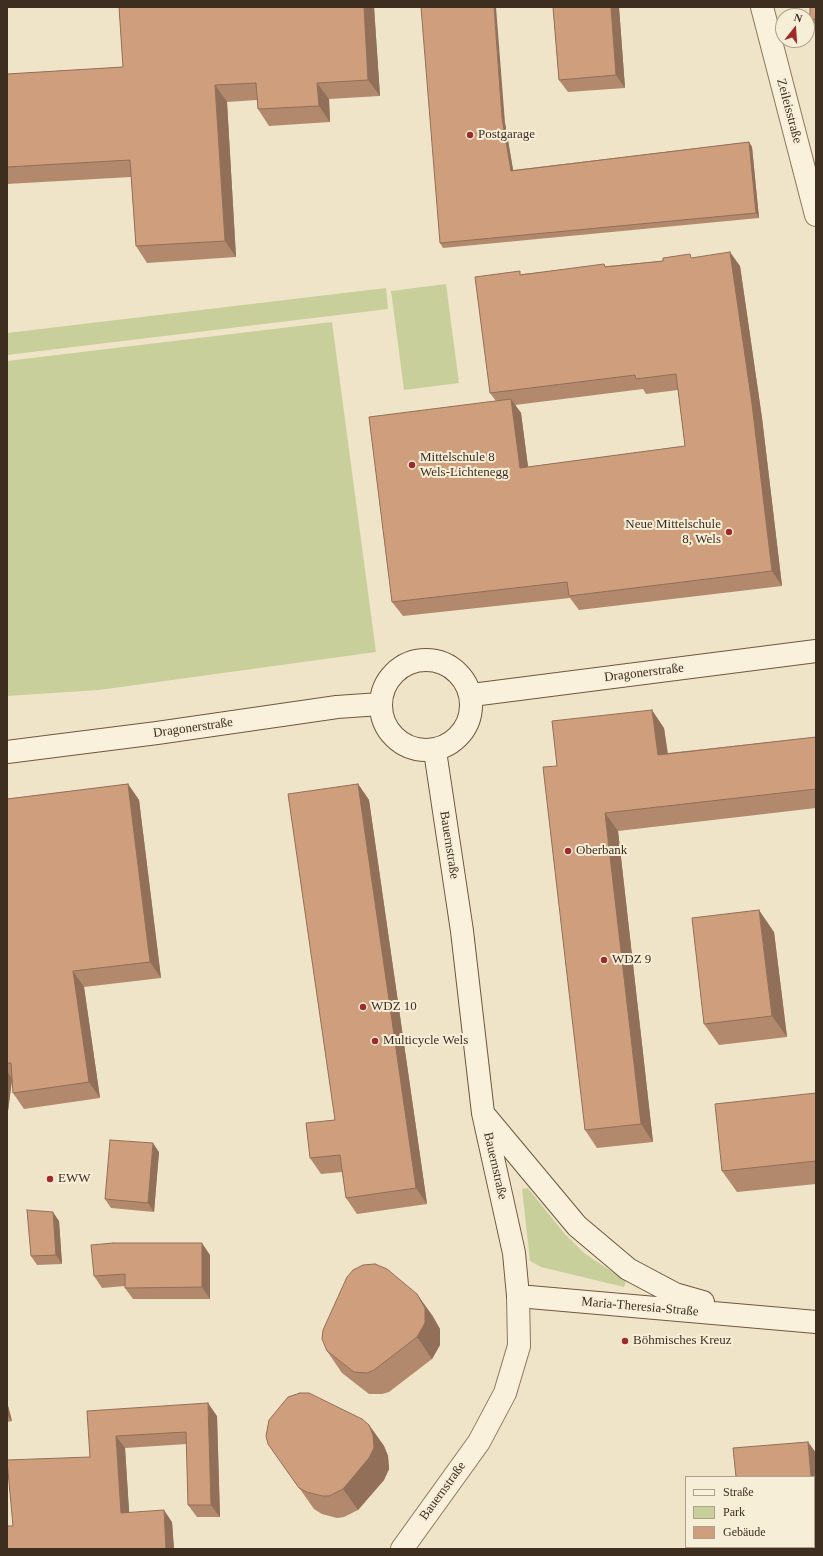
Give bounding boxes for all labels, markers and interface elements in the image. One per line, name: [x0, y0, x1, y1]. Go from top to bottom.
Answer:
north arrow: [775, 8, 815, 48]
text: N: [793, 11, 804, 24]
street label: Zeileisstraße: [773, 77, 805, 145]
place label: Postgarage: [478, 127, 535, 143]
marker: Postgarage: [465, 130, 475, 140]
place label: Mittelschule 8 Wels-Lichtenegg: [420, 450, 508, 481]
marker: Mittelschule 8 Wels-Lichtenegg: [407, 460, 417, 470]
place label: Neue Mittelschule 8, Wels: [625, 517, 721, 548]
marker: Neue Mittelschule 8, Wels: [724, 527, 734, 537]
street label: Dragonerstraße: [603, 660, 685, 686]
street label: Dragonerstraße: [152, 715, 234, 741]
street label: Bauernstraße: [436, 810, 462, 880]
place label: Oberbank: [576, 843, 627, 859]
marker: Oberbank: [563, 846, 573, 856]
place label: WDZ 9: [612, 952, 651, 968]
marker: WDZ 9: [599, 955, 609, 965]
place label: WDZ 10: [371, 999, 417, 1015]
marker: WDZ 10: [358, 1002, 368, 1012]
place label: Multicycle Wels: [383, 1033, 468, 1049]
marker: Multicycle Wels: [370, 1036, 380, 1046]
street label: Bauernstraße: [480, 1131, 510, 1201]
place label: EWW: [58, 1171, 90, 1187]
marker: EWW: [45, 1174, 55, 1184]
street label: Maria-Theresia-Straße: [581, 1294, 699, 1320]
place label: Böhmisches Kreuz: [633, 1333, 732, 1349]
marker: Böhmisches Kreuz: [620, 1336, 630, 1346]
street label: Bauernstraße: [417, 1459, 469, 1523]
legend: [685, 1476, 815, 1548]
text: Straße: [723, 1485, 754, 1499]
text: Park: [723, 1505, 745, 1519]
text: Gebäude: [723, 1525, 766, 1539]

